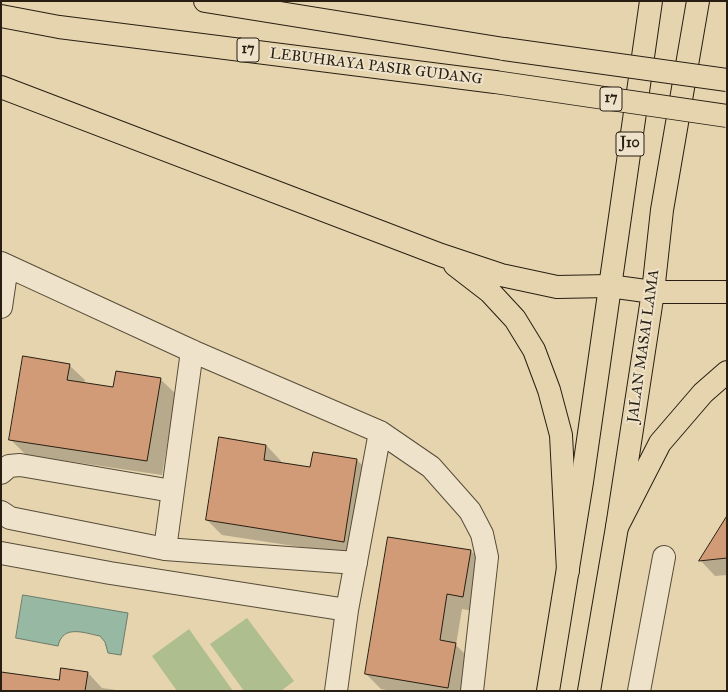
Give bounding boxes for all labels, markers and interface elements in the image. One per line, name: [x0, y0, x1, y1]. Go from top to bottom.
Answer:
road number: 17: [237, 38, 259, 62]
street label: LEBUHRAYA PASIR GUDANG: [269, 45, 483, 89]
road number: 17: [600, 87, 622, 111]
road number: J10: [616, 132, 644, 156]
street label: JALAN MASAI LAMA: [624, 268, 664, 424]

